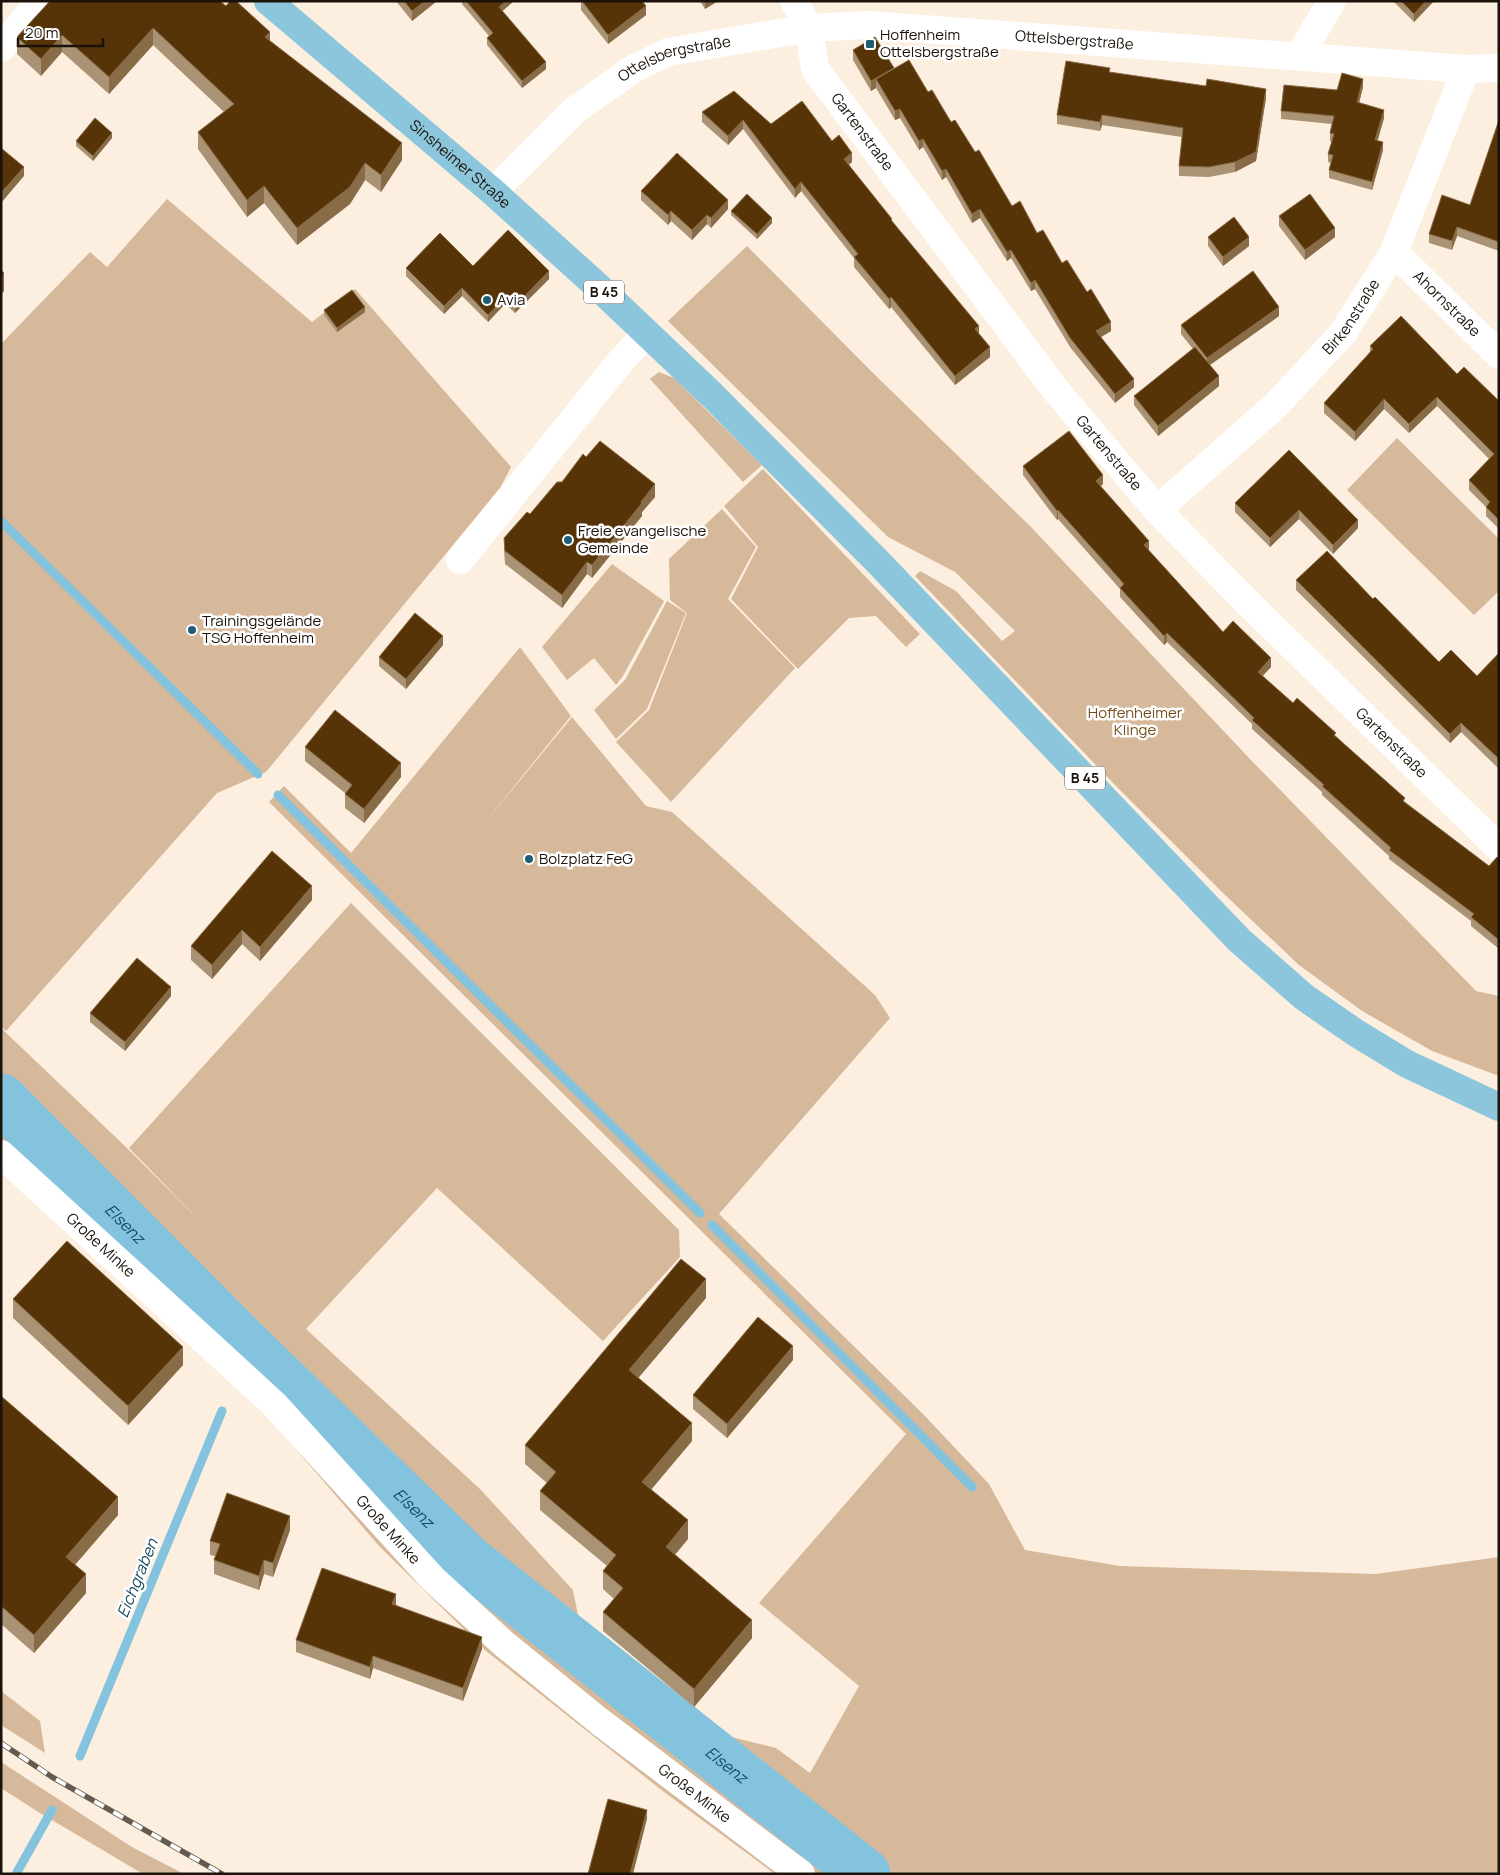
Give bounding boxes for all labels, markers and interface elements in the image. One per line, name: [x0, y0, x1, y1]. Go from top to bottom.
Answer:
scale bar: [18, 15, 102, 47]
text: 20 m: [25, 22, 58, 43]
place label: Hoffenheim Ottelsbergstraße: [880, 24, 999, 62]
street label: Ottelsbergstraße: [1014, 25, 1135, 55]
street label: Ottelsbergstraße: [613, 30, 733, 87]
marker: Hoffenheim Ottelsbergstraße: [864, 38, 876, 50]
street label: Gartenstraße: [826, 88, 899, 175]
street label: Sinsheimer Straße: [405, 115, 516, 213]
street label: Ahornstraße: [1409, 266, 1486, 341]
street label: Birkenstraße: [1317, 275, 1385, 359]
road number: B 45: [584, 280, 624, 304]
place label: Avia: [497, 289, 525, 310]
marker: Avia: [481, 294, 493, 306]
street label: Gartenstraße: [1071, 411, 1147, 495]
place label: Freie evangelische Gemeinde: [578, 520, 706, 558]
marker: Freie evangelische Gemeinde: [562, 534, 574, 546]
place label: Trainingsgelände TSG Hoffenheim: [202, 610, 321, 648]
marker: Trainingsgelände TSG Hoffenheim: [186, 624, 198, 636]
park label: Hoffenheimer Klinge: [1088, 702, 1183, 740]
street label: Gartenstraße: [1351, 703, 1432, 783]
road number: B 45: [1065, 766, 1105, 790]
place label: Bolzplatz FeG: [539, 848, 633, 869]
marker: Bolzplatz FeG: [523, 853, 535, 865]
water label: Elsenz: [100, 1199, 151, 1250]
street label: Große Minke: [62, 1208, 140, 1282]
water label: Elsenz: [389, 1483, 440, 1533]
street label: Große Minke: [352, 1490, 426, 1569]
water label: Eichgraben: [111, 1535, 163, 1621]
water label: Elsenz: [701, 1741, 754, 1789]
street label: Große Minke: [654, 1758, 736, 1828]

